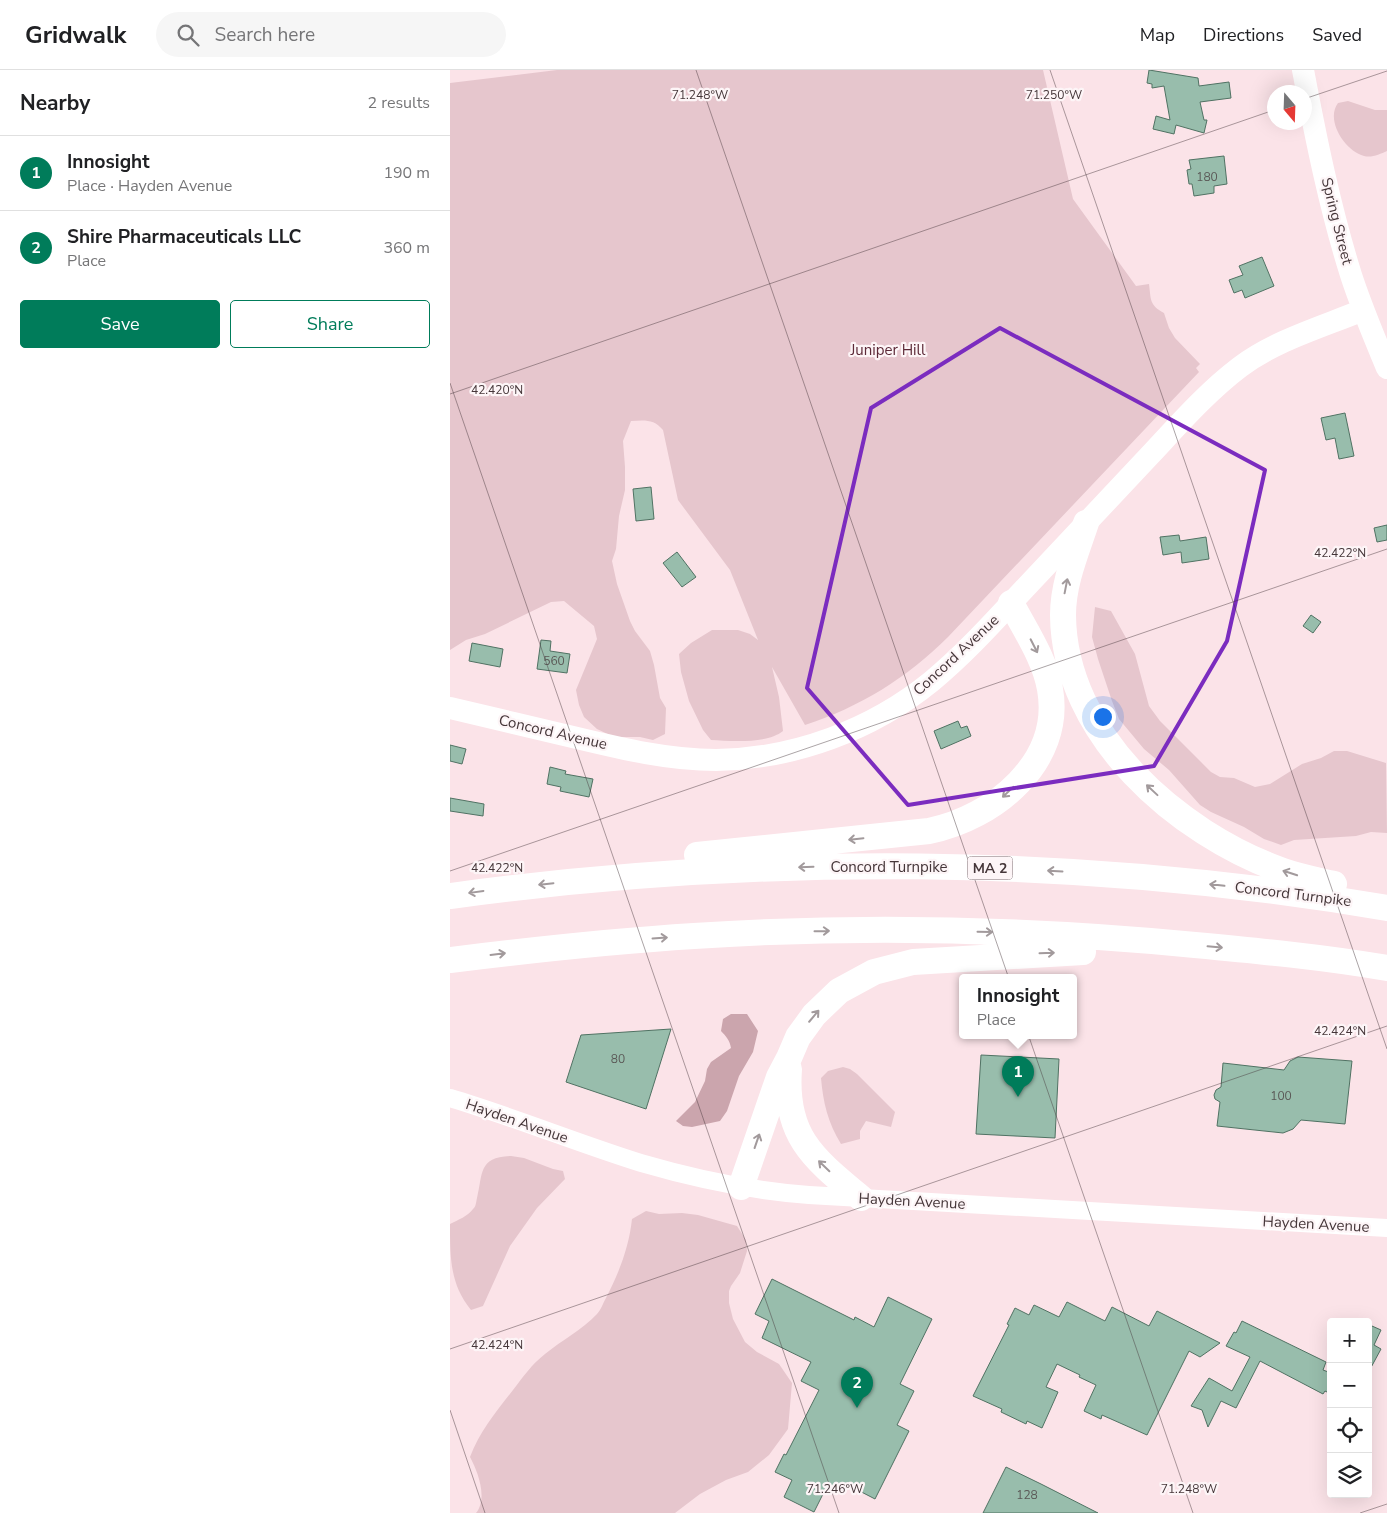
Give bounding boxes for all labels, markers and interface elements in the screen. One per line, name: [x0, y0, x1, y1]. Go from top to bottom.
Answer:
search box: [156, 12, 506, 57]
text: Gridwalk: [25, 19, 126, 51]
icon: search: [174, 21, 202, 49]
text: Search here: [214, 22, 315, 48]
text: Map: [1140, 23, 1175, 47]
text: Directions: [1203, 23, 1284, 47]
text: Saved: [1312, 23, 1362, 47]
north arrow: [1267, 85, 1312, 130]
text: 71.248°W: [672, 87, 728, 103]
text: 71.250°W: [1026, 87, 1082, 103]
text: Nearby: [20, 89, 90, 117]
text: 2 results: [368, 92, 430, 114]
text: Innosight: [67, 149, 150, 175]
text: 1: [31, 162, 41, 184]
text: 190 m: [383, 162, 430, 184]
house number: 180: [1196, 169, 1218, 185]
text: Place · Hayden Avenue: [67, 175, 232, 197]
street label: Spring Street: [1317, 175, 1358, 267]
text: Shire Pharmaceuticals LLC: [67, 224, 302, 250]
text: 2: [31, 237, 41, 259]
text: 360 m: [383, 237, 430, 259]
text: Place: [67, 250, 106, 272]
button: Save: [20, 300, 220, 348]
button: Share: [230, 300, 430, 348]
park label: Juniper Hill: [849, 340, 926, 360]
text: 42.420°N: [471, 382, 523, 398]
text: 42.422°N: [1314, 545, 1366, 561]
one-way arrow: [1062, 578, 1072, 594]
street label: Concord Avenue: [909, 610, 1003, 700]
one-way arrow: [1030, 638, 1039, 653]
house number: 560: [543, 653, 565, 669]
your location: [1090, 704, 1116, 730]
street label: Concord Avenue: [497, 710, 609, 754]
one-way arrow: [1145, 784, 1158, 796]
one-way arrow: [1002, 786, 1015, 798]
one-way arrow: [849, 834, 865, 844]
road number: MA 2: [968, 856, 1012, 880]
street label: Concord Turnpike: [830, 857, 948, 877]
text: 42.422°N: [471, 860, 523, 876]
one-way arrow: [798, 862, 814, 872]
one-way arrow: [1048, 867, 1064, 876]
one-way arrow: [1283, 868, 1299, 877]
street label: Concord Turnpike: [1234, 877, 1352, 911]
one-way arrow: [538, 879, 554, 889]
one-way arrow: [1210, 880, 1226, 890]
one-way arrow: [468, 888, 484, 898]
one-way arrow: [814, 926, 830, 936]
one-way arrow: [976, 927, 993, 937]
one-way arrow: [652, 934, 668, 943]
one-way arrow: [1206, 942, 1222, 951]
one-way arrow: [1038, 948, 1054, 958]
one-way arrow: [490, 949, 506, 959]
popup: [959, 974, 1077, 1039]
text: Innosight: [977, 983, 1059, 1009]
text: Place: [977, 1009, 1016, 1031]
one-way arrow: [808, 1010, 819, 1023]
text: 42.424°N: [1314, 1023, 1366, 1039]
house number: 80: [611, 1051, 625, 1067]
pin: 1: [1002, 1056, 1034, 1097]
house number: 100: [1270, 1088, 1292, 1104]
street label: Hayden Avenue: [463, 1094, 571, 1148]
one-way arrow: [753, 1133, 762, 1149]
one-way arrow: [817, 1160, 830, 1172]
street label: Hayden Avenue: [858, 1188, 966, 1214]
street label: Hayden Avenue: [1262, 1211, 1370, 1237]
map controls: [1327, 1318, 1372, 1498]
button: +: [1327, 1318, 1372, 1363]
text: 42.424°N: [471, 1337, 523, 1353]
button: −: [1327, 1363, 1372, 1408]
pin: 2: [841, 1367, 873, 1408]
button: locate: [1327, 1408, 1372, 1453]
button: layers: [1327, 1453, 1372, 1498]
text: 71.246°W: [807, 1481, 863, 1497]
text: 71.248°W: [1161, 1481, 1217, 1497]
house number: 128: [1016, 1487, 1038, 1503]

